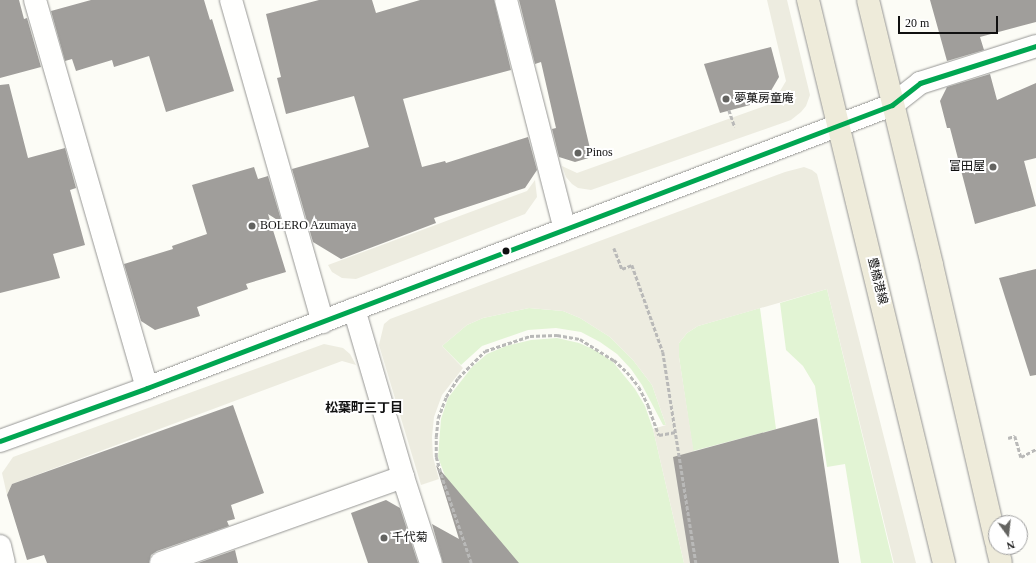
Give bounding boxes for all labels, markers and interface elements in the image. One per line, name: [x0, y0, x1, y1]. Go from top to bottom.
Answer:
scale bar: [900, 8, 1000, 34]
text: 20 m: [905, 16, 929, 30]
place label: 夢菓房童庵: [734, 92, 794, 106]
marker: 夢菓房童庵: [721, 94, 731, 104]
place label: Pinos: [586, 146, 613, 160]
marker: Pinos: [573, 148, 583, 158]
place label: 富田屋: [949, 160, 985, 174]
marker: 富田屋: [988, 162, 998, 172]
place label: BOLERO Azumaya: [260, 219, 357, 233]
marker: BOLERO Azumaya: [247, 221, 257, 231]
unlabelled marker: [501, 246, 511, 256]
street label: 豊橋港線: [864, 256, 890, 306]
district label: 松葉町三丁目: [325, 400, 403, 416]
north arrow: [988, 515, 1028, 555]
place label: 千代菊: [392, 531, 428, 545]
marker: 千代菊: [379, 533, 389, 543]
text: N: [1005, 539, 1016, 552]

